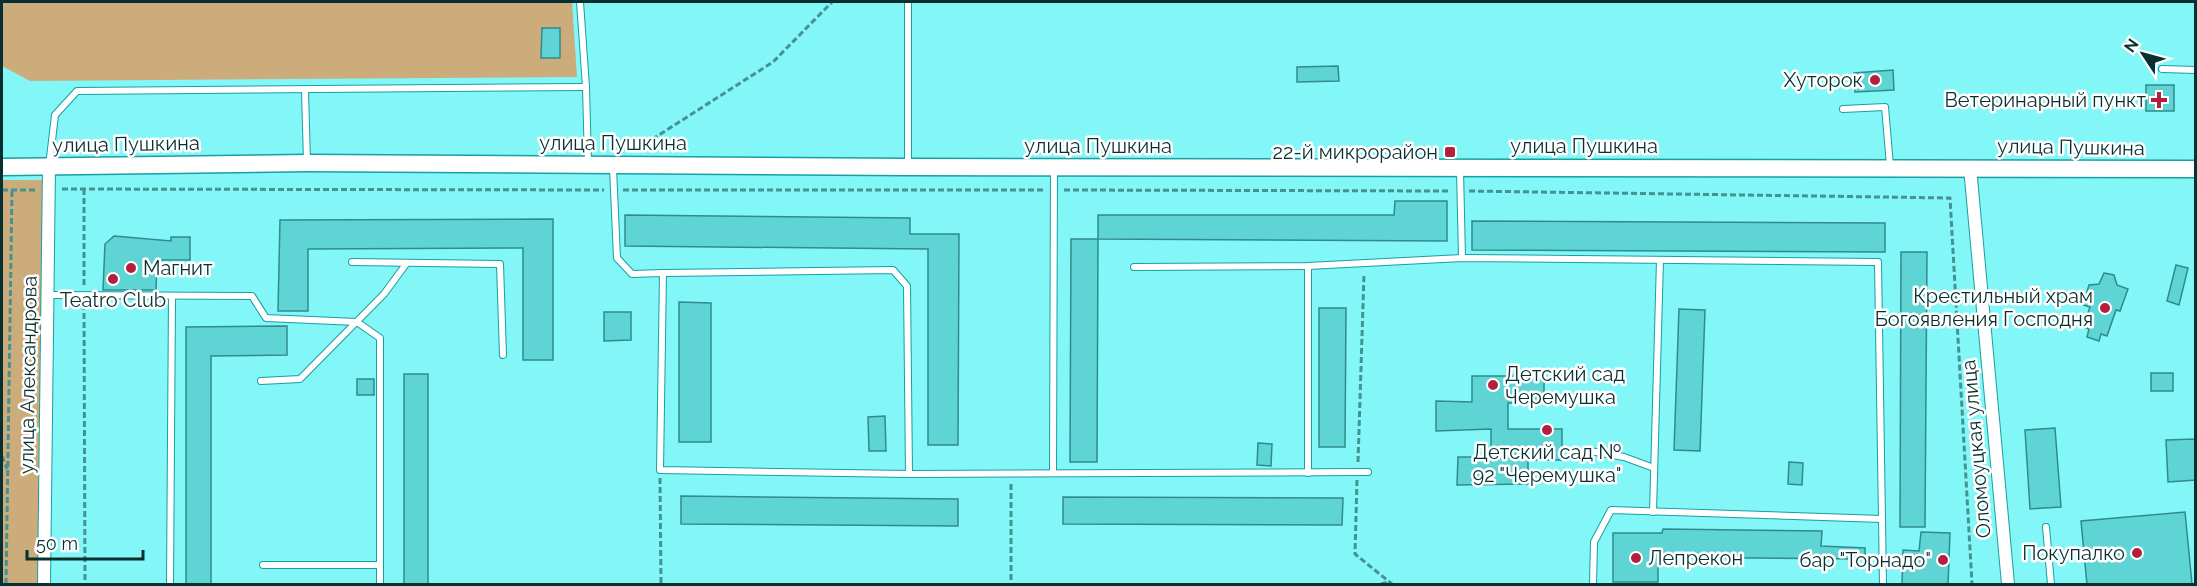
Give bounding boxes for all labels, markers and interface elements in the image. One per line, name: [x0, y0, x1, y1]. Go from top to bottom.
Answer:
north arrow: [2113, 24, 2173, 84]
text: N: [2120, 35, 2143, 56]
place label: Хуторок: [1783, 68, 1863, 92]
marker: Хуторок: [1868, 73, 1882, 87]
place label: Ветеринарный пункт: [1945, 88, 2146, 112]
marker: Ветеринарный пункт: [2150, 91, 2168, 109]
street label: улица Пушкина: [52, 131, 200, 157]
street label: улица Пушкина: [539, 131, 687, 155]
street label: улица Пушкина: [1024, 134, 1172, 158]
street label: улица Пушкина: [1510, 134, 1658, 158]
street label: улица Пушкина: [1997, 134, 2145, 160]
place label: 22-й микрорайон: [1273, 140, 1438, 164]
marker: 22-й микрорайон: [1443, 145, 1457, 159]
place label: Магнит: [143, 256, 213, 280]
marker: Магнит: [124, 261, 138, 275]
marker: Teatro Club: [106, 272, 120, 286]
street label: улица Александрова: [14, 276, 42, 474]
place label: Крестильный храм Богоявления Господня: [1875, 284, 2093, 331]
place label: Teatro Club: [60, 288, 166, 312]
marker: Крестильный храм Богоявления Господня: [2098, 301, 2112, 315]
street label: Оломоуцкая улица: [1956, 359, 1996, 539]
place label: Детский сад Черемушка: [1505, 362, 1625, 409]
marker: Детский сад Черемушка: [1486, 378, 1500, 392]
marker: Детский сад № 92 "Черемушка": [1540, 423, 1554, 437]
place label: Детский сад № 92 "Черемушка": [1473, 440, 1622, 487]
scale bar: [27, 523, 142, 561]
text: 50 m: [36, 533, 78, 554]
place label: Покупалко: [2022, 541, 2125, 565]
place label: Лепрекон: [1648, 546, 1743, 570]
marker: Покупалко: [2130, 546, 2144, 560]
place label: бар "Торнадо": [1799, 548, 1931, 572]
marker: Лепрекон: [1629, 551, 1643, 565]
marker: бар "Торнадо": [1936, 553, 1950, 567]

